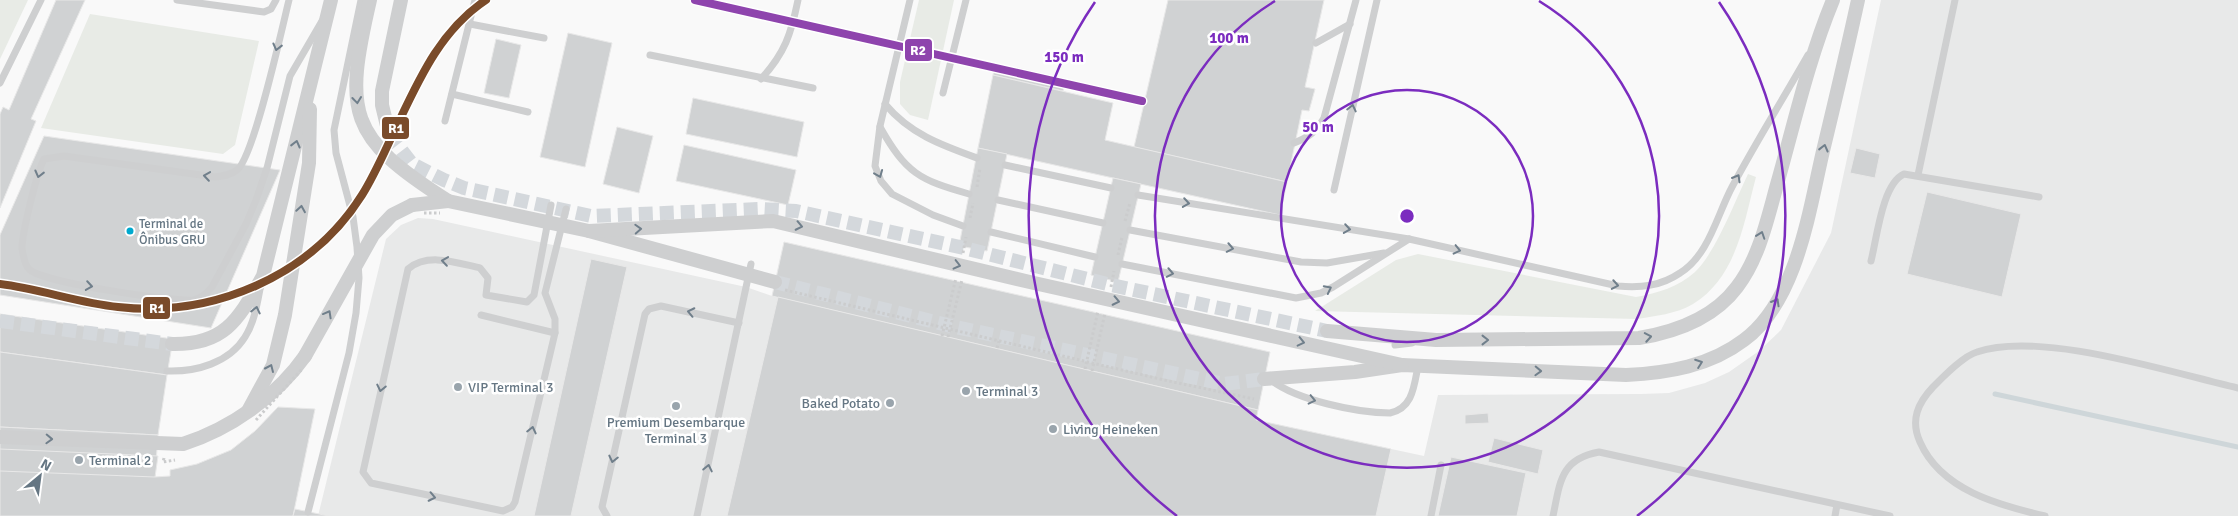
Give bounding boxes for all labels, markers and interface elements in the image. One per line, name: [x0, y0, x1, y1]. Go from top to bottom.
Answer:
text: 100 m: [1209, 29, 1249, 47]
line badge: R2: [904, 38, 933, 62]
text: R2: [910, 42, 926, 59]
one-way arrow: [272, 43, 283, 52]
text: 150 m: [1044, 48, 1084, 66]
one-way arrow: [351, 96, 362, 104]
one-way arrow: [1346, 104, 1357, 113]
line badge: R1: [381, 116, 410, 140]
text: 50 m: [1302, 118, 1334, 136]
text: R1: [388, 120, 405, 137]
one-way arrow: [290, 139, 301, 148]
one-way arrow: [1818, 143, 1829, 152]
one-way arrow: [34, 169, 45, 178]
one-way arrow: [872, 169, 883, 178]
one-way arrow: [202, 171, 211, 181]
one-way arrow: [1731, 175, 1741, 184]
one-way arrow: [1182, 197, 1191, 207]
one-way arrow: [296, 205, 306, 214]
centre of rings: [1398, 207, 1416, 225]
place label: Terminal de Ônibus GRU: [139, 216, 205, 248]
one-way arrow: [795, 220, 804, 231]
one-way arrow: [634, 223, 642, 234]
one-way arrow: [1343, 223, 1351, 234]
marker: Terminal de Ônibus GRU: [125, 226, 135, 236]
one-way arrow: [1756, 231, 1766, 240]
one-way arrow: [1225, 243, 1234, 253]
one-way arrow: [1452, 244, 1461, 255]
one-way arrow: [441, 257, 449, 267]
one-way arrow: [953, 259, 962, 270]
one-way arrow: [1165, 267, 1174, 278]
one-way arrow: [1611, 279, 1620, 289]
one-way arrow: [85, 280, 93, 290]
one-way arrow: [1323, 285, 1332, 295]
one-way arrow: [1111, 295, 1120, 306]
line badge: R1: [142, 296, 171, 320]
one-way arrow: [1769, 299, 1779, 308]
text: R1: [149, 300, 166, 317]
one-way arrow: [250, 305, 261, 314]
one-way arrow: [687, 308, 696, 318]
one-way arrow: [322, 310, 332, 319]
one-way arrow: [1643, 332, 1652, 342]
one-way arrow: [1481, 334, 1489, 345]
one-way arrow: [1297, 336, 1306, 347]
one-way arrow: [1694, 359, 1702, 369]
one-way arrow: [264, 364, 275, 373]
one-way arrow: [1534, 366, 1542, 376]
place label: VIP Terminal 3: [468, 379, 554, 396]
marker: VIP Terminal 3: [452, 381, 464, 393]
place label: Terminal 3: [976, 383, 1038, 400]
one-way arrow: [376, 384, 387, 393]
marker: Terminal 3: [960, 385, 972, 397]
one-way arrow: [1307, 394, 1316, 405]
place label: Baked Potato: [802, 395, 880, 412]
marker: Baked Potato: [884, 397, 896, 409]
marker: Premium Desembarque Terminal 3: [670, 400, 682, 412]
place label: Premium Desembarque Terminal 3: [607, 414, 745, 447]
place label: Living Heineken: [1063, 421, 1158, 438]
marker: Living Heineken: [1047, 423, 1059, 435]
one-way arrow: [526, 426, 537, 434]
one-way arrow: [45, 434, 53, 445]
north arrow: [15, 451, 65, 501]
place label: Terminal 2: [89, 452, 151, 469]
marker: Terminal 2: [73, 454, 85, 466]
one-way arrow: [608, 454, 619, 463]
text: N: [38, 455, 54, 475]
one-way arrow: [702, 464, 712, 473]
one-way arrow: [427, 491, 436, 502]

